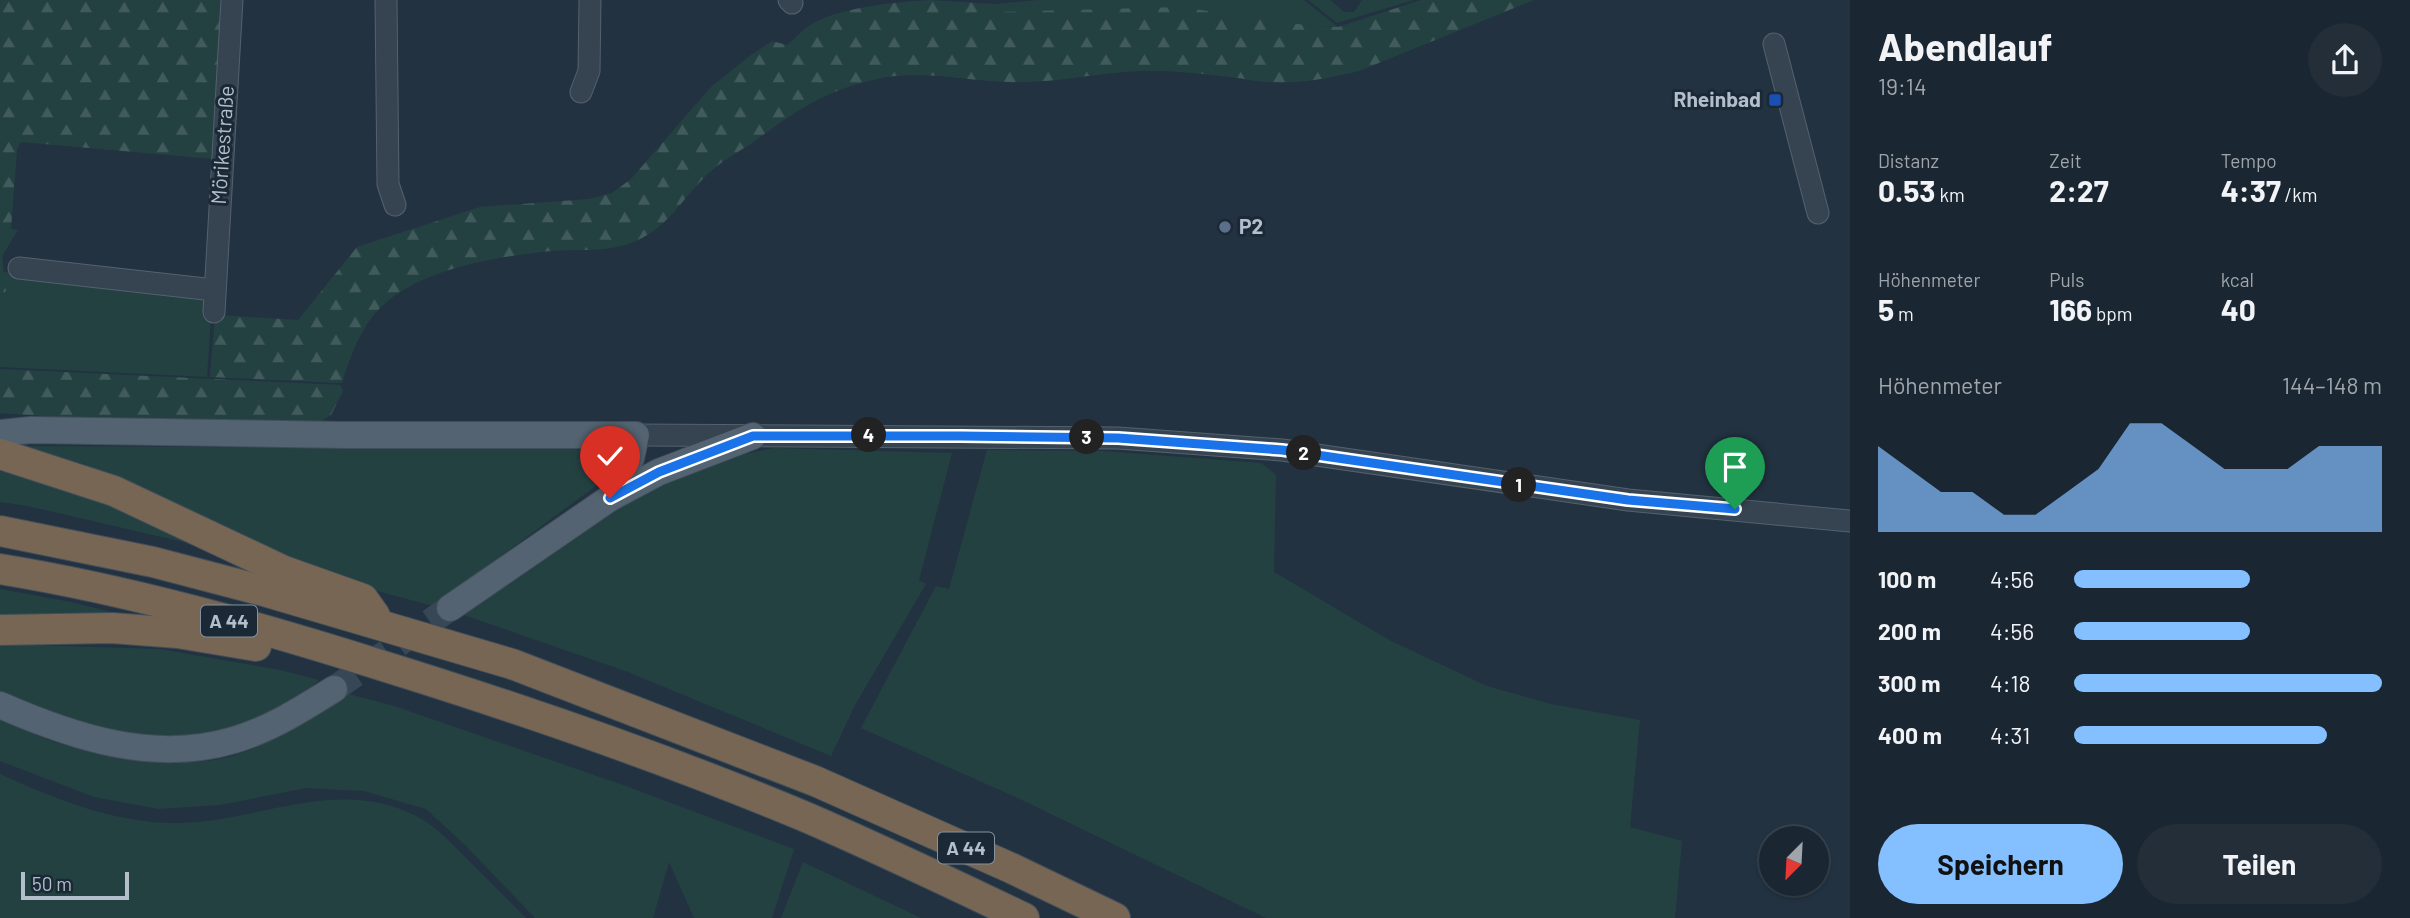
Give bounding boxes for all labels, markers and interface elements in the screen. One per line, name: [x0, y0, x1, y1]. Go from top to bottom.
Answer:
text: Abendlauf: [1878, 23, 2053, 69]
button: share: [2308, 23, 2382, 97]
text: 19:14: [1878, 72, 1927, 100]
street label: Mörikestraße: [205, 84, 238, 205]
place label: Rheinbad: [1674, 86, 1761, 111]
marker: Rheinbad: [1767, 92, 1783, 108]
text: Distanz: [1878, 149, 1939, 172]
text: Zeit: [2049, 149, 2082, 172]
text: Tempo: [2221, 149, 2277, 172]
text: 0.53: [1878, 172, 1936, 208]
text: 2:27: [2049, 172, 2109, 208]
text: 4:37: [2221, 172, 2281, 208]
text: km: [1936, 183, 1965, 206]
text: /km: [2281, 183, 2317, 206]
place label: P2: [1239, 213, 1263, 238]
marker: P2: [1217, 219, 1233, 235]
text: Höhenmeter: [1878, 268, 1980, 291]
text: Puls: [2049, 268, 2084, 291]
text: kcal: [2221, 268, 2254, 291]
text: 5: [1878, 291, 1894, 327]
text: 166: [2049, 291, 2092, 327]
text: 40: [2221, 291, 2256, 327]
text: m: [1894, 302, 1914, 325]
text: bpm: [2092, 302, 2133, 325]
text: Höhenmeter: [1878, 371, 2002, 399]
text: 144–148 m: [2282, 371, 2382, 399]
pin: 4: [852, 418, 886, 452]
pin: 3: [1070, 420, 1104, 454]
text: 4: [863, 423, 874, 446]
text: 3: [1081, 425, 1092, 448]
pin: [580, 426, 640, 498]
pin: 2: [1286, 435, 1322, 470]
icon: check: [591, 437, 629, 475]
pin: [1705, 437, 1765, 509]
text: 2: [1298, 441, 1309, 464]
icon: arrive: [1716, 448, 1754, 486]
pin: 1: [1502, 468, 1536, 503]
text: 1: [1515, 473, 1522, 496]
text: 100 m: [1878, 565, 1936, 593]
text: 4:56: [1990, 565, 2034, 593]
road number: A 44: [201, 606, 257, 636]
text: 200 m: [1878, 617, 1941, 645]
text: 4:56: [1990, 617, 2034, 645]
text: 300 m: [1878, 669, 1940, 697]
text: 4:18: [1990, 669, 2031, 697]
text: 400 m: [1878, 721, 1942, 749]
text: 4:31: [1990, 721, 2030, 749]
button: Speichern: [1878, 824, 2123, 904]
button: Teilen: [2137, 824, 2382, 904]
north arrow: [1759, 826, 1829, 896]
map controls: [1759, 826, 1829, 896]
road number: A 44: [938, 832, 994, 863]
scale bar: [21, 869, 130, 901]
text: 50 m: [32, 872, 72, 895]

